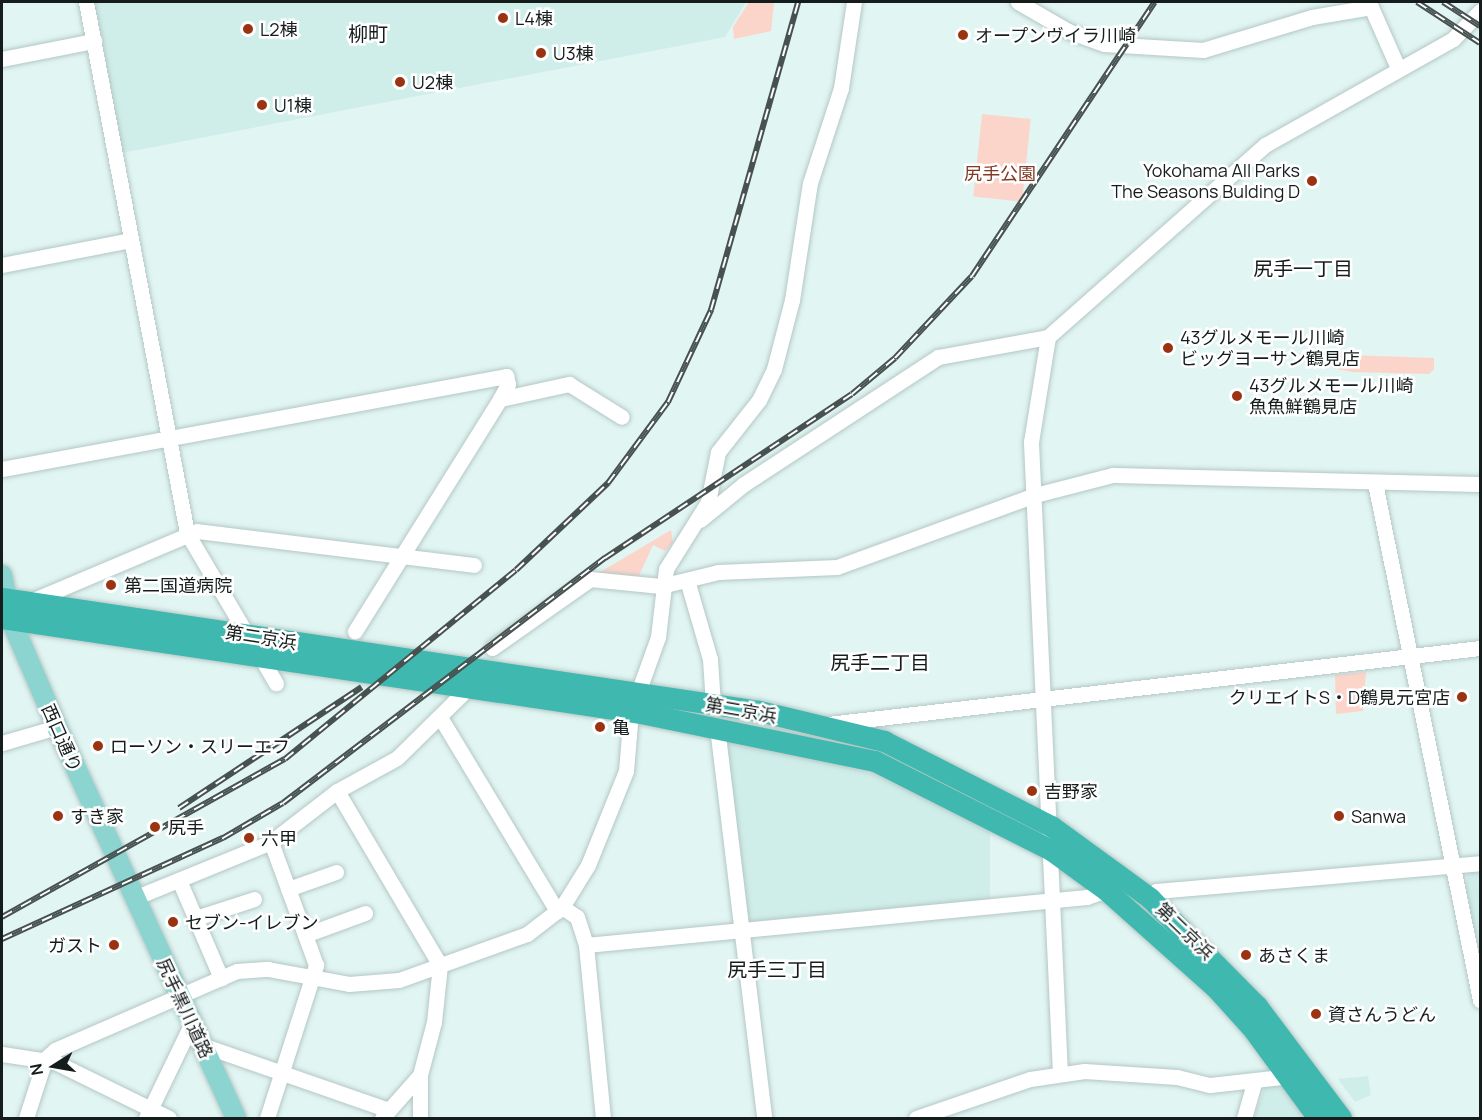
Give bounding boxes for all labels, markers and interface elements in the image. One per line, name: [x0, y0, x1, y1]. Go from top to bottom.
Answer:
place label: L4棟: [515, 7, 553, 29]
marker: L4棟: [496, 11, 510, 25]
place label: L2棟: [260, 18, 297, 40]
district label: 柳町: [348, 21, 388, 45]
marker: L2棟: [241, 22, 255, 36]
place label: オープンヴイラ川崎: [975, 24, 1137, 46]
marker: オープンヴイラ川崎: [956, 28, 970, 42]
place label: U3棟: [553, 42, 594, 64]
marker: U3棟: [534, 46, 548, 60]
place label: U2棟: [412, 71, 453, 93]
marker: U2棟: [393, 75, 407, 89]
place label: U1棟: [274, 94, 312, 116]
marker: U1棟: [255, 98, 269, 112]
place label: Yokohama All Parks The Seasons Bulding D: [1111, 160, 1300, 202]
park label: 尻手公園: [964, 162, 1036, 184]
marker: Yokohama All Parks The Seasons Bulding D: [1305, 174, 1319, 188]
district label: 尻手一丁目: [1253, 256, 1353, 280]
place label: 43グルメモール川崎 ビッグヨーサン鶴見店: [1180, 327, 1360, 370]
marker: 43グルメモール川崎 ビッグヨーサン鶴見店: [1161, 341, 1175, 355]
place label: 43グルメモール川崎 魚魚鮮鶴見店: [1249, 375, 1414, 418]
marker: 43グルメモール川崎 魚魚鮮鶴見店: [1230, 389, 1244, 403]
place label: 第二国道病院: [124, 574, 232, 596]
marker: 第二国道病院: [102, 576, 120, 594]
street label: 第二京浜: [224, 621, 298, 653]
district label: 尻手二丁目: [830, 650, 930, 674]
place label: クリエイトS・D鶴見元宮店: [1229, 686, 1450, 708]
marker: クリエイトS・D鶴見元宮店: [1455, 690, 1469, 704]
street label: 第二京浜: [704, 693, 778, 727]
street label: 西口通り: [37, 701, 87, 775]
place label: 亀: [612, 716, 630, 738]
marker: 亀: [593, 720, 607, 734]
place label: ローソン・スリーエフ: [110, 735, 290, 757]
marker: ローソン・スリーエフ: [91, 739, 105, 753]
place label: 吉野家: [1044, 780, 1098, 802]
marker: 吉野家: [1025, 784, 1039, 798]
place label: すき家: [70, 805, 124, 827]
place label: Sanwa: [1351, 805, 1406, 827]
marker: すき家: [51, 809, 65, 823]
marker: Sanwa: [1332, 809, 1346, 823]
place label: 尻手: [168, 816, 204, 838]
marker: 尻手: [146, 818, 164, 836]
place label: 六甲: [261, 827, 297, 849]
marker: 六甲: [242, 831, 256, 845]
street label: 第二京浜: [1152, 898, 1218, 964]
place label: セブン-イレブン: [185, 911, 319, 933]
marker: セブン-イレブン: [166, 915, 180, 929]
place label: ガスト: [48, 934, 102, 956]
marker: ガスト: [107, 938, 121, 952]
place label: あさくま: [1258, 944, 1330, 966]
marker: あさくま: [1239, 948, 1253, 962]
street label: 尻手黒川道路: [152, 954, 218, 1062]
district label: 尻手三丁目: [727, 957, 827, 981]
place label: 資さんうどん: [1328, 1003, 1436, 1025]
marker: 資さんうどん: [1309, 1007, 1323, 1021]
north arrow: [24, 1036, 84, 1096]
text: N: [24, 1062, 48, 1077]

